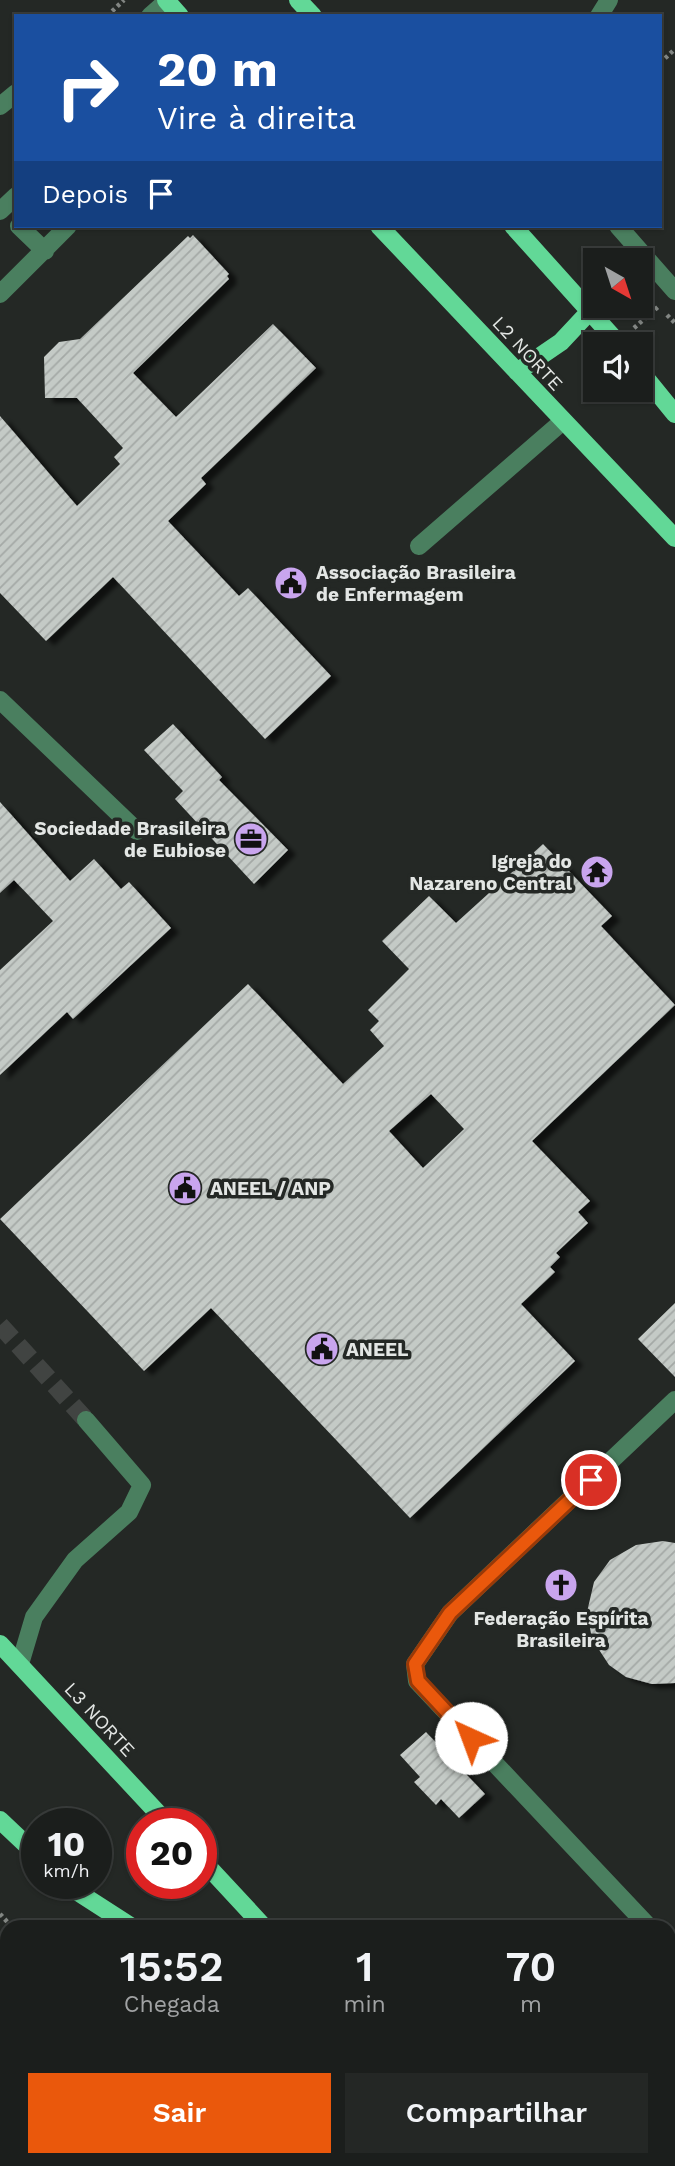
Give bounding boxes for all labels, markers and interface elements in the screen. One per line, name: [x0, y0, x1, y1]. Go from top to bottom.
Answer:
text: 20 m: [157, 40, 278, 98]
icon: right: [42, 42, 133, 133]
text: Vire à direita: [157, 99, 356, 137]
icon: arrive: [142, 175, 180, 213]
text: Depois: [42, 179, 128, 209]
north arrow: [583, 248, 653, 318]
map controls: [583, 248, 653, 402]
street label: L2 NORTE: [488, 312, 568, 395]
button: sound: [583, 332, 653, 402]
place label: Associação Brasileira de Enfermagem: [316, 561, 516, 606]
public building icon: Associação Brasileira de Enfermagem: [272, 564, 310, 602]
place label: Sociedade Brasileira de Eubiose: [34, 817, 226, 862]
office icon: Sociedade Brasileira de Eubiose: [232, 820, 270, 858]
place label: Igreja do Nazareno Central: [409, 850, 573, 895]
temple icon: Igreja do Nazareno Central: [578, 853, 616, 891]
public building icon: ANEEL / ANP: [166, 1169, 204, 1207]
place label: ANEEL / ANP: [210, 1177, 331, 1200]
public building icon: ANEEL: [303, 1330, 341, 1368]
place label: ANEEL: [346, 1338, 408, 1361]
pin: [561, 1450, 621, 1510]
icon: arrive: [572, 1461, 610, 1499]
church icon: Federação Espírita Brasileira: [542, 1566, 580, 1604]
place label: Federação Espírita Brasileira: [474, 1607, 648, 1652]
street label: L3 NORTE: [60, 1678, 140, 1761]
position arrow: [434, 1701, 508, 1775]
speed limit sign: 20: [126, 1808, 217, 1899]
text: 10: [48, 1823, 85, 1865]
text: km/h: [43, 1860, 90, 1881]
text: 15:52: [120, 1942, 224, 1991]
text: 1: [356, 1942, 373, 1991]
text: 70: [506, 1942, 556, 1991]
text: Chegada: [124, 1991, 220, 2018]
text: min: [343, 1991, 386, 2018]
text: m: [520, 1991, 542, 2018]
button: Sair: [28, 2073, 331, 2153]
button: Compartilhar: [345, 2073, 648, 2153]

